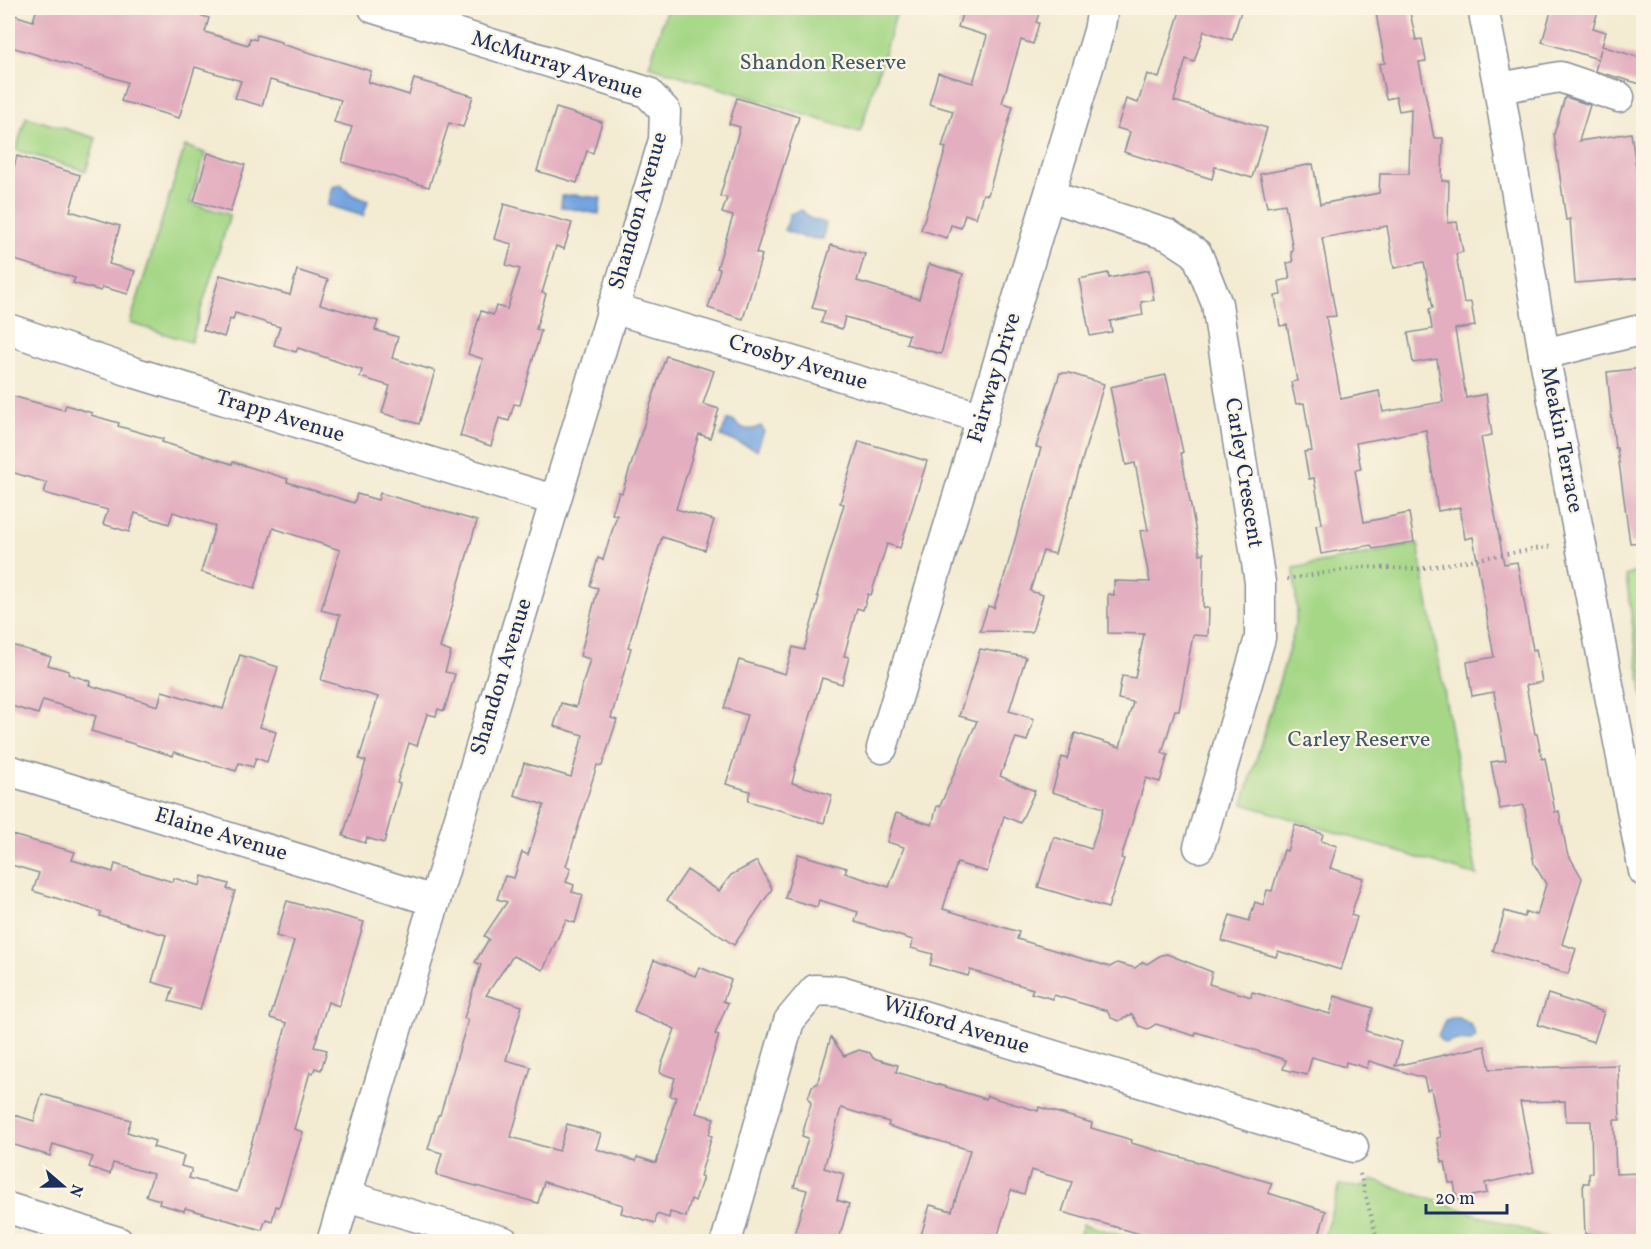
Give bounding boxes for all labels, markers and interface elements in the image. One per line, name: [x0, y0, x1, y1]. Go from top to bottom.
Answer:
street label: McMurray Avenue: [467, 24, 647, 108]
park label: Shandon Reserve: [740, 48, 906, 79]
street label: Shandon Avenue: [602, 128, 676, 294]
street label: Fairway Drive: [960, 309, 1030, 447]
street label: Crosby Avenue: [725, 327, 871, 399]
street label: Meakin Terrace: [1532, 364, 1590, 516]
street label: Trapp Avenue: [212, 383, 348, 451]
street label: Carley Crescent: [1216, 396, 1270, 551]
street label: Shandon Avenue: [463, 595, 541, 759]
park label: Carley Reserve: [1288, 725, 1430, 756]
street label: Elaine Avenue: [151, 800, 291, 870]
street label: Wilford Avenue: [879, 989, 1033, 1063]
north arrow: [33, 1156, 93, 1216]
scale bar: [1426, 1177, 1507, 1215]
text: N: [63, 1181, 88, 1200]
text: 20 m: [1435, 1187, 1475, 1212]

